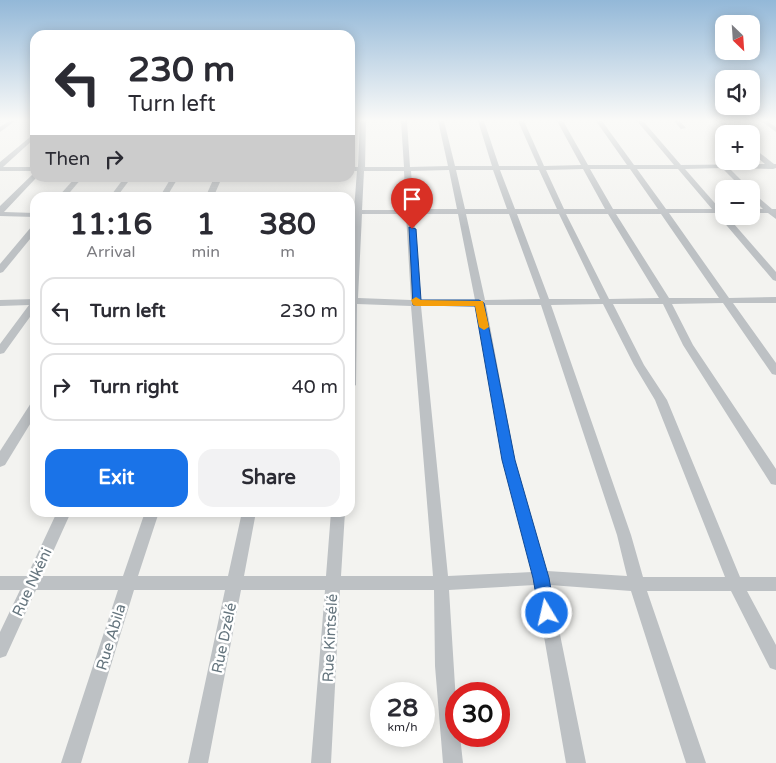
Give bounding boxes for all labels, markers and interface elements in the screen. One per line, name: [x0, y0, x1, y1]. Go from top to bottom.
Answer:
north arrow: [715, 15, 760, 60]
map controls: [715, 15, 760, 225]
text: 230 m: [128, 49, 235, 91]
icon: left: [45, 50, 110, 115]
button: sound: [715, 70, 760, 115]
text: Turn left: [128, 91, 216, 117]
button: +: [715, 125, 760, 170]
icon: right: [100, 145, 128, 173]
text: Then: [45, 148, 90, 170]
pin: [391, 178, 433, 229]
button: −: [715, 180, 760, 225]
icon: arrive: [398, 185, 426, 213]
text: 11:16: [69, 206, 152, 243]
text: 1: [196, 206, 215, 243]
text: 380: [259, 206, 316, 243]
text: Arrival: [86, 242, 136, 262]
text: min: [192, 242, 220, 262]
text: m: [280, 242, 295, 262]
icon: left: [47, 297, 75, 325]
text: Turn left: [90, 300, 166, 322]
text: 230 m: [280, 300, 338, 322]
icon: right: [47, 373, 75, 401]
text: Turn right: [90, 376, 178, 398]
text: 40 m: [292, 376, 338, 398]
button: Exit: [45, 449, 188, 507]
button: Share: [198, 449, 340, 507]
street label: Rue Nkéni: [8, 545, 56, 619]
position arrow: [520, 586, 572, 638]
street label: Rue Kintsélé: [319, 593, 341, 683]
street label: Rue Dzélé: [208, 601, 240, 675]
street label: Rue Abila: [92, 602, 130, 672]
speed limit sign: 30: [445, 682, 510, 747]
text: 28: [387, 693, 418, 723]
text: km/h: [387, 720, 418, 734]

